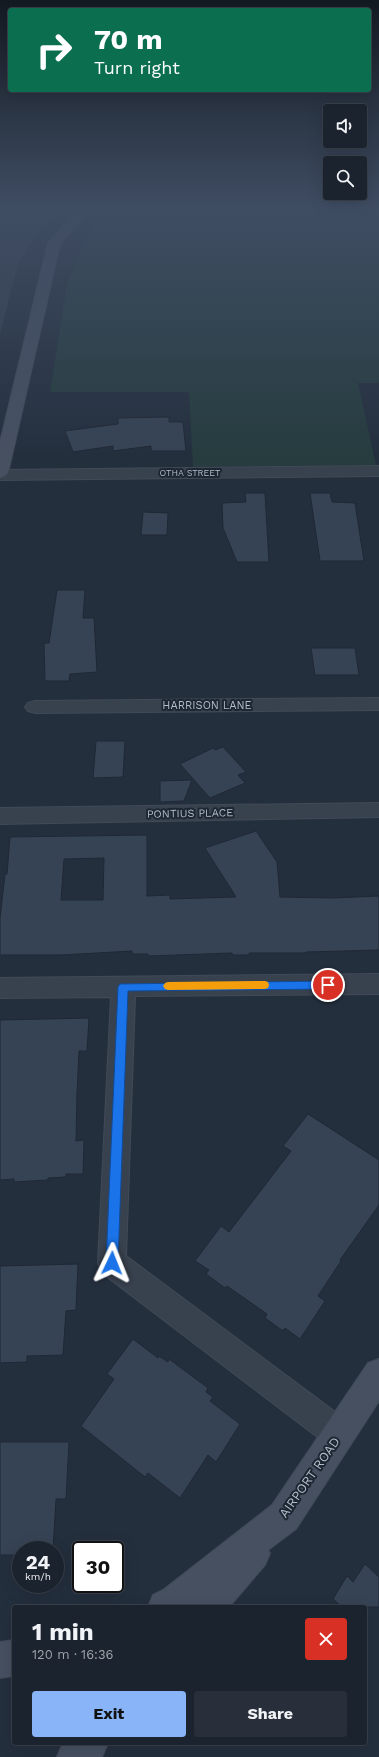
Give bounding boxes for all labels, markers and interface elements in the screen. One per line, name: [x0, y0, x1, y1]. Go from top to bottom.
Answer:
text: 70 m: [94, 23, 163, 56]
icon: right: [28, 24, 80, 76]
text: Turn right: [94, 57, 180, 78]
map controls: [323, 104, 367, 200]
button: sound: [323, 104, 367, 148]
button: search: [323, 156, 367, 200]
street label: OTHA STREET: [159, 468, 221, 478]
street label: HARRISON LANE: [162, 699, 252, 712]
street label: PONTIUS PLACE: [147, 806, 233, 821]
pin: [311, 968, 345, 1002]
icon: arrive: [317, 974, 339, 996]
position arrow: [91, 1242, 133, 1284]
street label: AIRPORT ROAD: [276, 1434, 343, 1521]
speed limit sign: 30: [72, 1541, 124, 1593]
text: 24: [26, 1550, 50, 1574]
text: km/h: [25, 1571, 51, 1582]
text: 1 min: [32, 1618, 94, 1646]
button: close: [305, 1618, 347, 1660]
text: 120 m · 16:36: [32, 1647, 113, 1662]
button: Exit: [32, 1691, 186, 1737]
button: Share: [194, 1691, 347, 1737]

